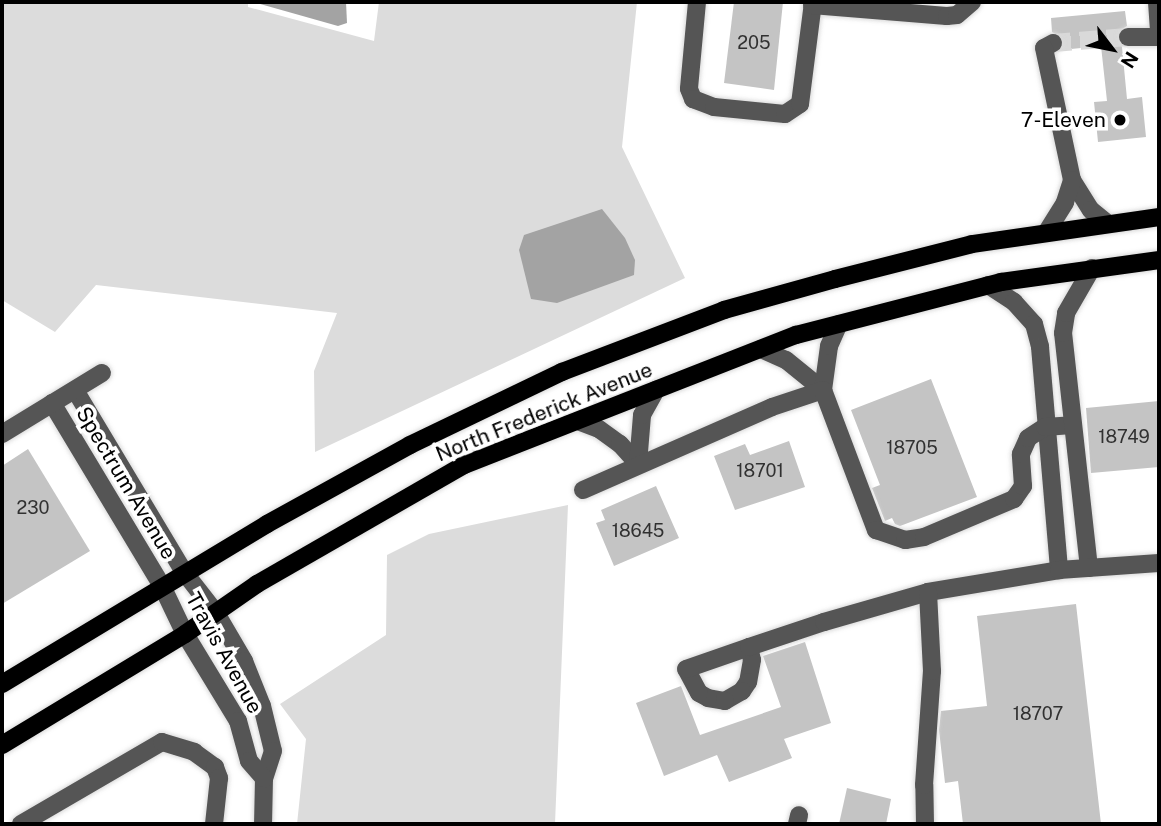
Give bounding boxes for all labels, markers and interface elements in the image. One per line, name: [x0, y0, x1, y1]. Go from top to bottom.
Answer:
north arrow: [1077, 14, 1147, 84]
house number: 205: [737, 32, 771, 54]
text: N: [1117, 48, 1143, 72]
place label: 7-Eleven: [1021, 107, 1106, 133]
marker: 7-Eleven: [1112, 112, 1128, 128]
street label: North Frederick Avenue: [432, 357, 656, 467]
street label: Spectrum Avenue: [71, 402, 181, 564]
house number: 18749: [1098, 426, 1150, 448]
house number: 18705: [886, 437, 938, 459]
house number: 18701: [736, 460, 784, 482]
house number: 230: [17, 497, 49, 519]
house number: 18645: [612, 520, 664, 542]
street label: Travis Avenue: [180, 588, 268, 718]
house number: 18707: [1013, 703, 1063, 725]

